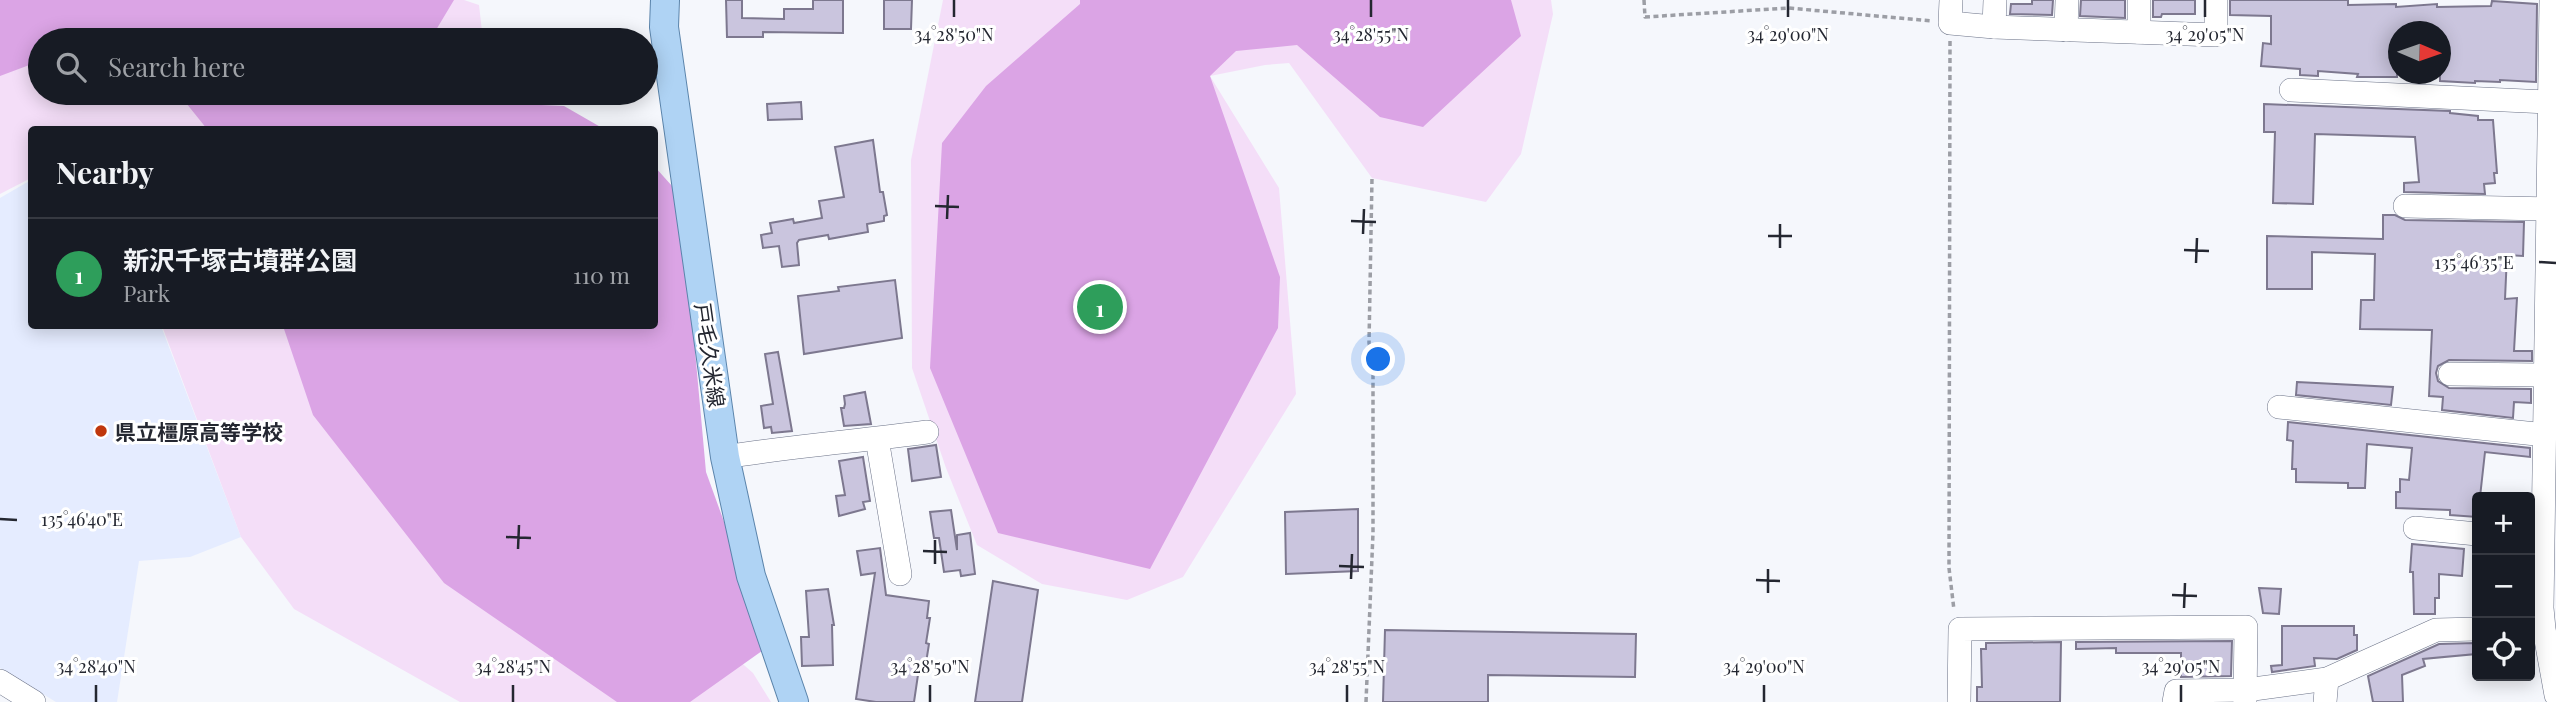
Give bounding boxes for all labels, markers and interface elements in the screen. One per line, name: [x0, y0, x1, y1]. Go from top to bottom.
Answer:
north arrow: [2388, 21, 2451, 84]
text: 34°28'50"N: [914, 22, 994, 46]
text: 34°28'55"N: [1333, 22, 1410, 46]
text: 34°29'00"N: [1747, 22, 1829, 46]
text: 34°29'05"N: [2165, 22, 2245, 46]
search box: [28, 28, 658, 105]
icon: search: [52, 48, 90, 86]
text: Search here: [108, 49, 245, 84]
text: Nearby: [56, 152, 154, 192]
text: 新沢千塚古墳群公園: [123, 242, 357, 277]
text: 135°46'35"E: [2434, 250, 2514, 274]
text: 1: [75, 259, 83, 290]
text: 110 m: [573, 259, 630, 290]
text: Park: [123, 277, 170, 308]
pin: 1: [1077, 281, 1123, 333]
street label: 戸毛久米線: [690, 301, 732, 409]
your location: [1361, 342, 1395, 376]
place label: 県立橿原高等学校: [115, 417, 283, 445]
marker: 県立橿原高等学校: [93, 423, 109, 439]
map controls: [2472, 492, 2535, 681]
button: +: [2472, 492, 2535, 555]
text: 135°46'40"E: [41, 507, 123, 531]
button: −: [2472, 555, 2535, 618]
button: locate: [2472, 618, 2535, 681]
text: 34°28'40"N: [56, 654, 136, 678]
text: 34°28'45"N: [475, 654, 552, 678]
text: 34°28'50"N: [890, 654, 970, 678]
text: 34°28'55"N: [1309, 654, 1386, 678]
text: 34°29'00"N: [1723, 654, 1805, 678]
text: 34°29'05"N: [2141, 654, 2221, 678]

